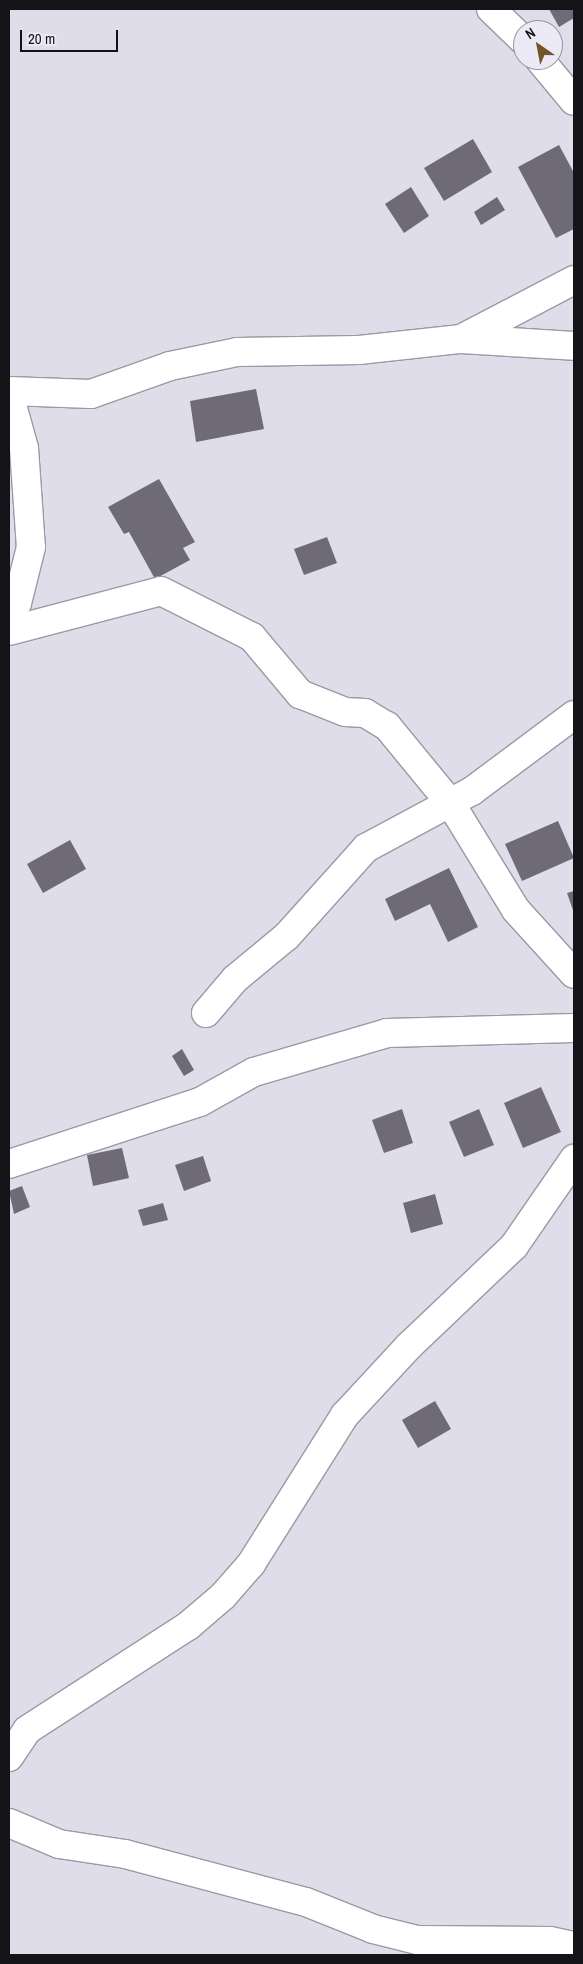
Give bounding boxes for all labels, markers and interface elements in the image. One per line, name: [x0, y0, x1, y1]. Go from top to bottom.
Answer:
scale bar: [22, 20, 120, 52]
north arrow: [513, 20, 563, 70]
text: N: [522, 23, 539, 43]
text: 20 m: [28, 28, 55, 49]

